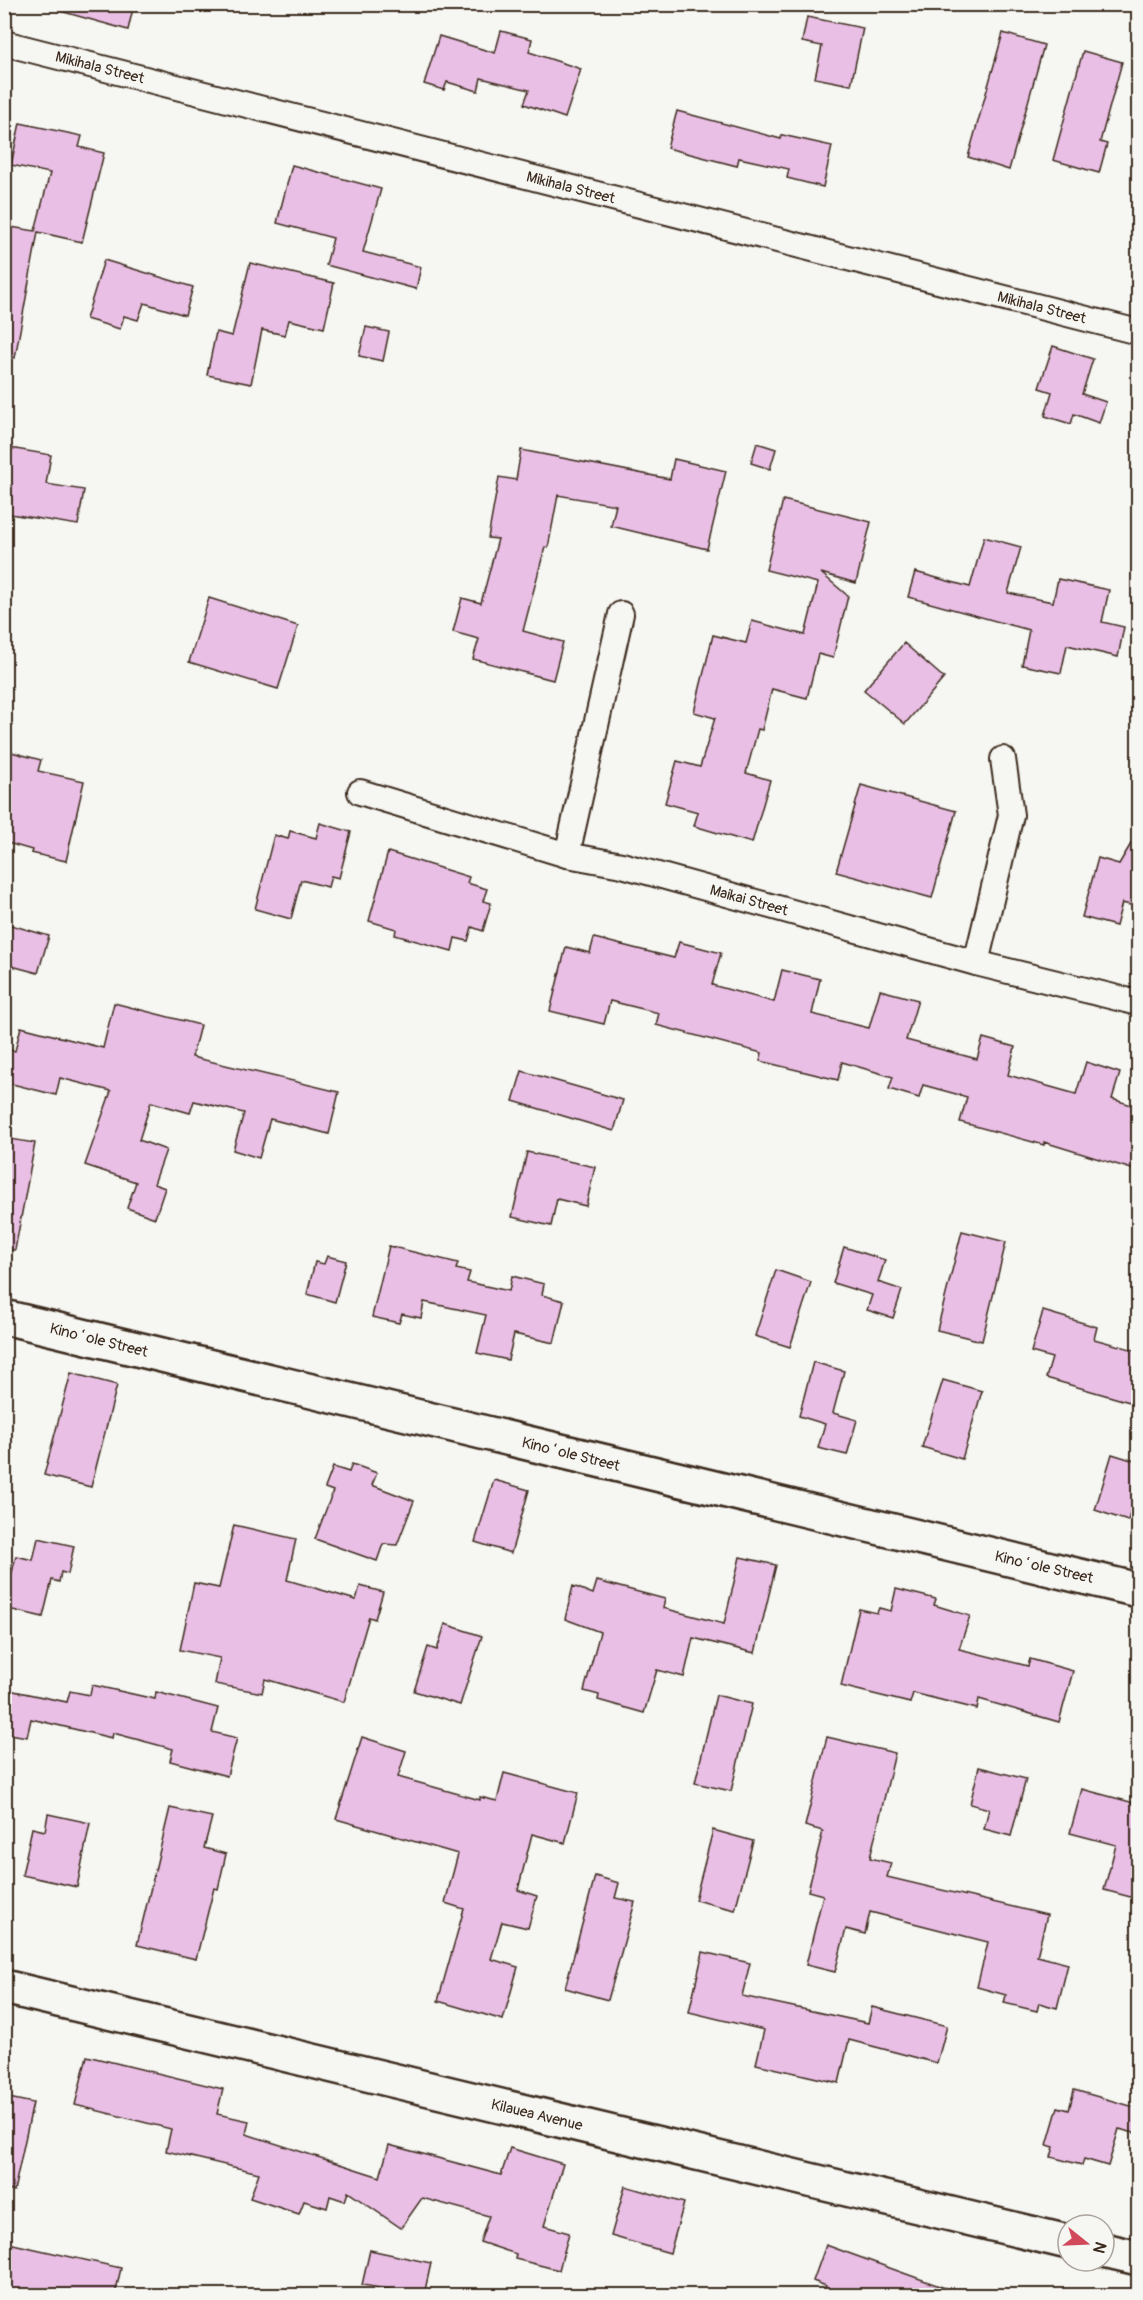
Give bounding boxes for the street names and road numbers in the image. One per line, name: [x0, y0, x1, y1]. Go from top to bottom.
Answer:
street label: Mikihala Street: [53, 47, 147, 89]
street label: Mikihala Street: [524, 168, 618, 209]
street label: Mikihala Street: [995, 288, 1089, 329]
street label: Maikai Street: [708, 881, 791, 921]
street label: Kinoʻole Street: [48, 1319, 151, 1362]
street label: Kinoʻole Street: [520, 1433, 623, 1476]
street label: Kinoʻole Street: [993, 1547, 1096, 1588]
street label: Kilauea Avenue: [489, 2095, 585, 2135]

